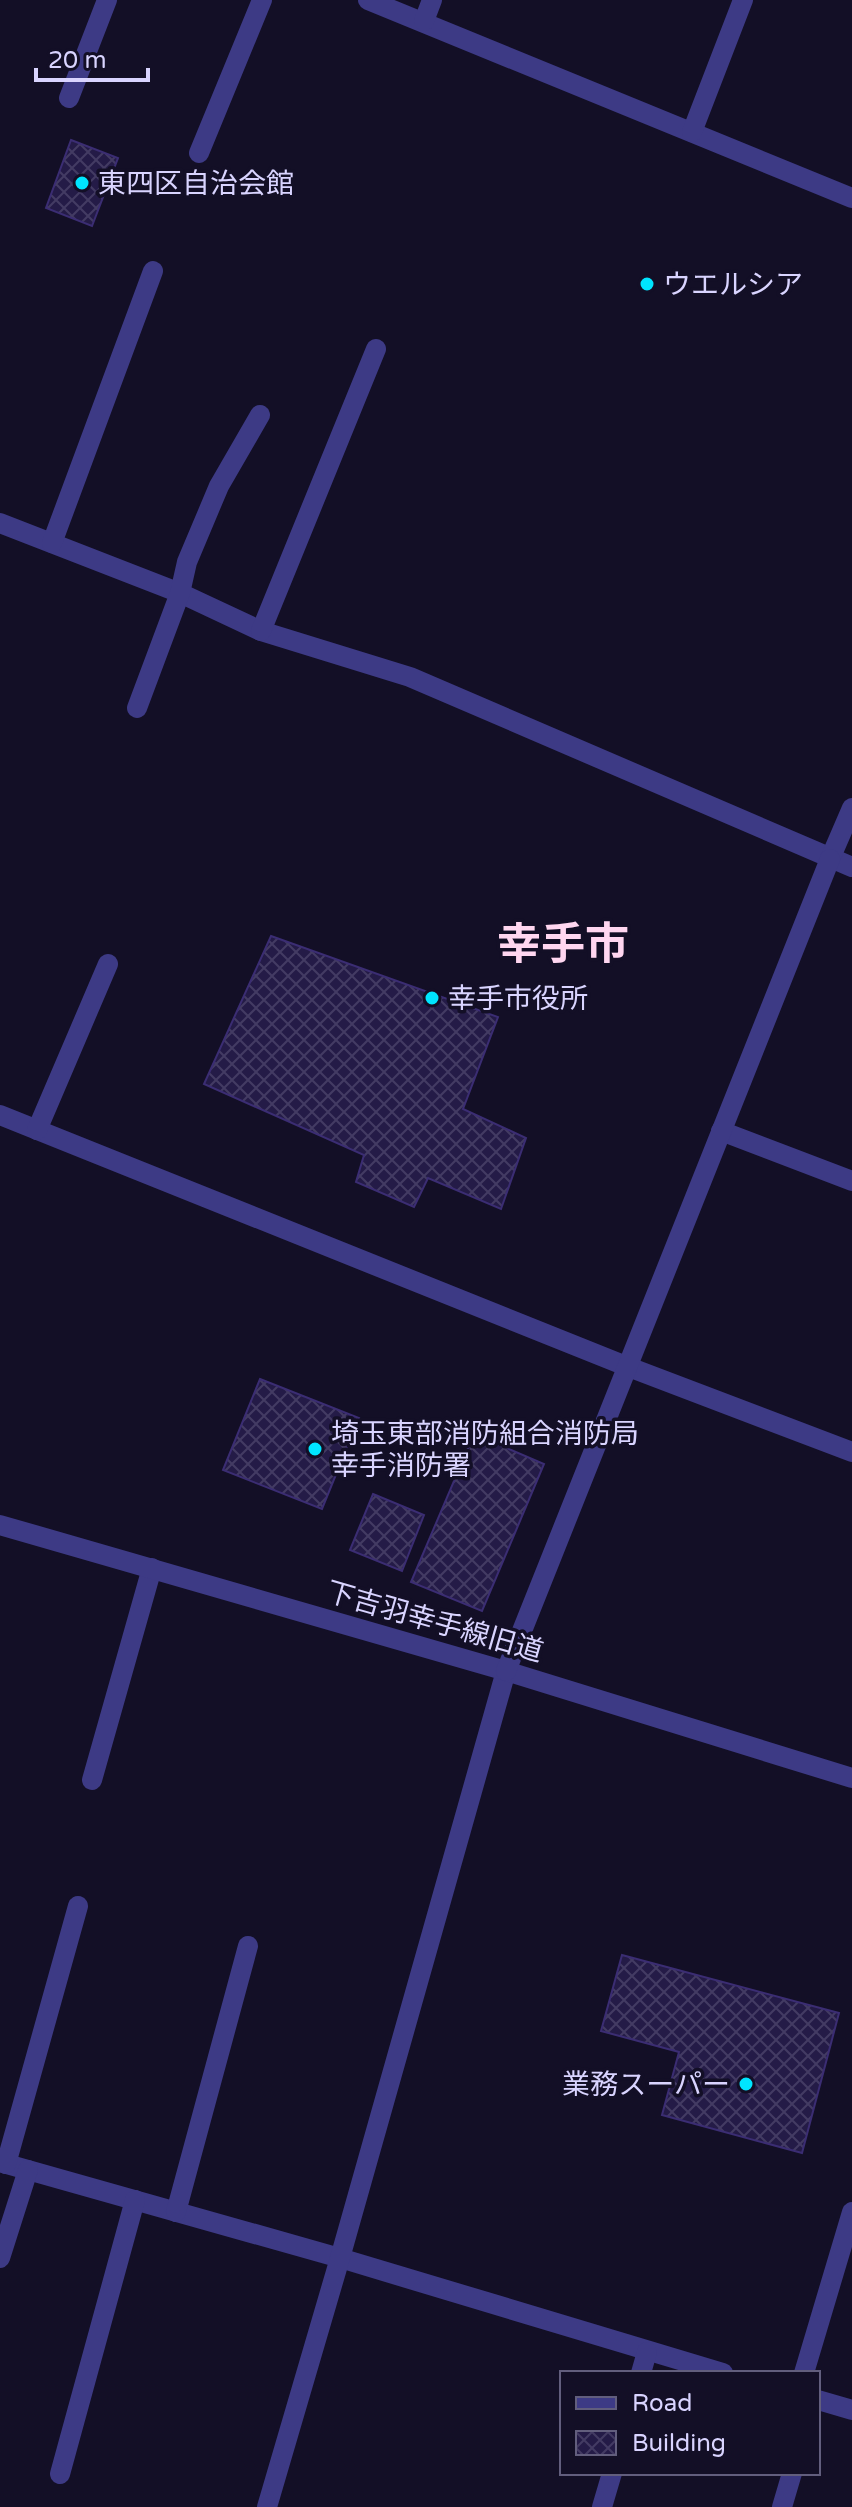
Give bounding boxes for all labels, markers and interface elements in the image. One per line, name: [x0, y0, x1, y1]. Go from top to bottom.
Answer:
scale bar: [36, 32, 148, 82]
text: 20 m: [48, 46, 106, 75]
place label: 東四区自治会館: [98, 167, 294, 201]
marker: 東四区自治会館: [73, 174, 91, 192]
place label: ウエルシア: [663, 268, 803, 302]
marker: ウエルシア: [638, 275, 656, 293]
district label: 幸手市: [497, 919, 629, 972]
place label: 幸手市役所: [448, 982, 588, 1016]
marker: 幸手市役所: [423, 989, 441, 1007]
place label: 埼玉東部消防組合消防局 幸手消防署: [331, 1417, 639, 1483]
marker: 埼玉東部消防組合消防局 幸手消防署: [306, 1440, 324, 1458]
street label: 下吉羽幸手線旧道: [322, 1575, 547, 1669]
place label: 業務スーパー: [562, 2068, 730, 2102]
marker: 業務スーパー: [737, 2075, 755, 2093]
legend: [560, 2371, 820, 2475]
text: Road: [632, 2389, 692, 2418]
text: Building: [632, 2429, 726, 2458]

